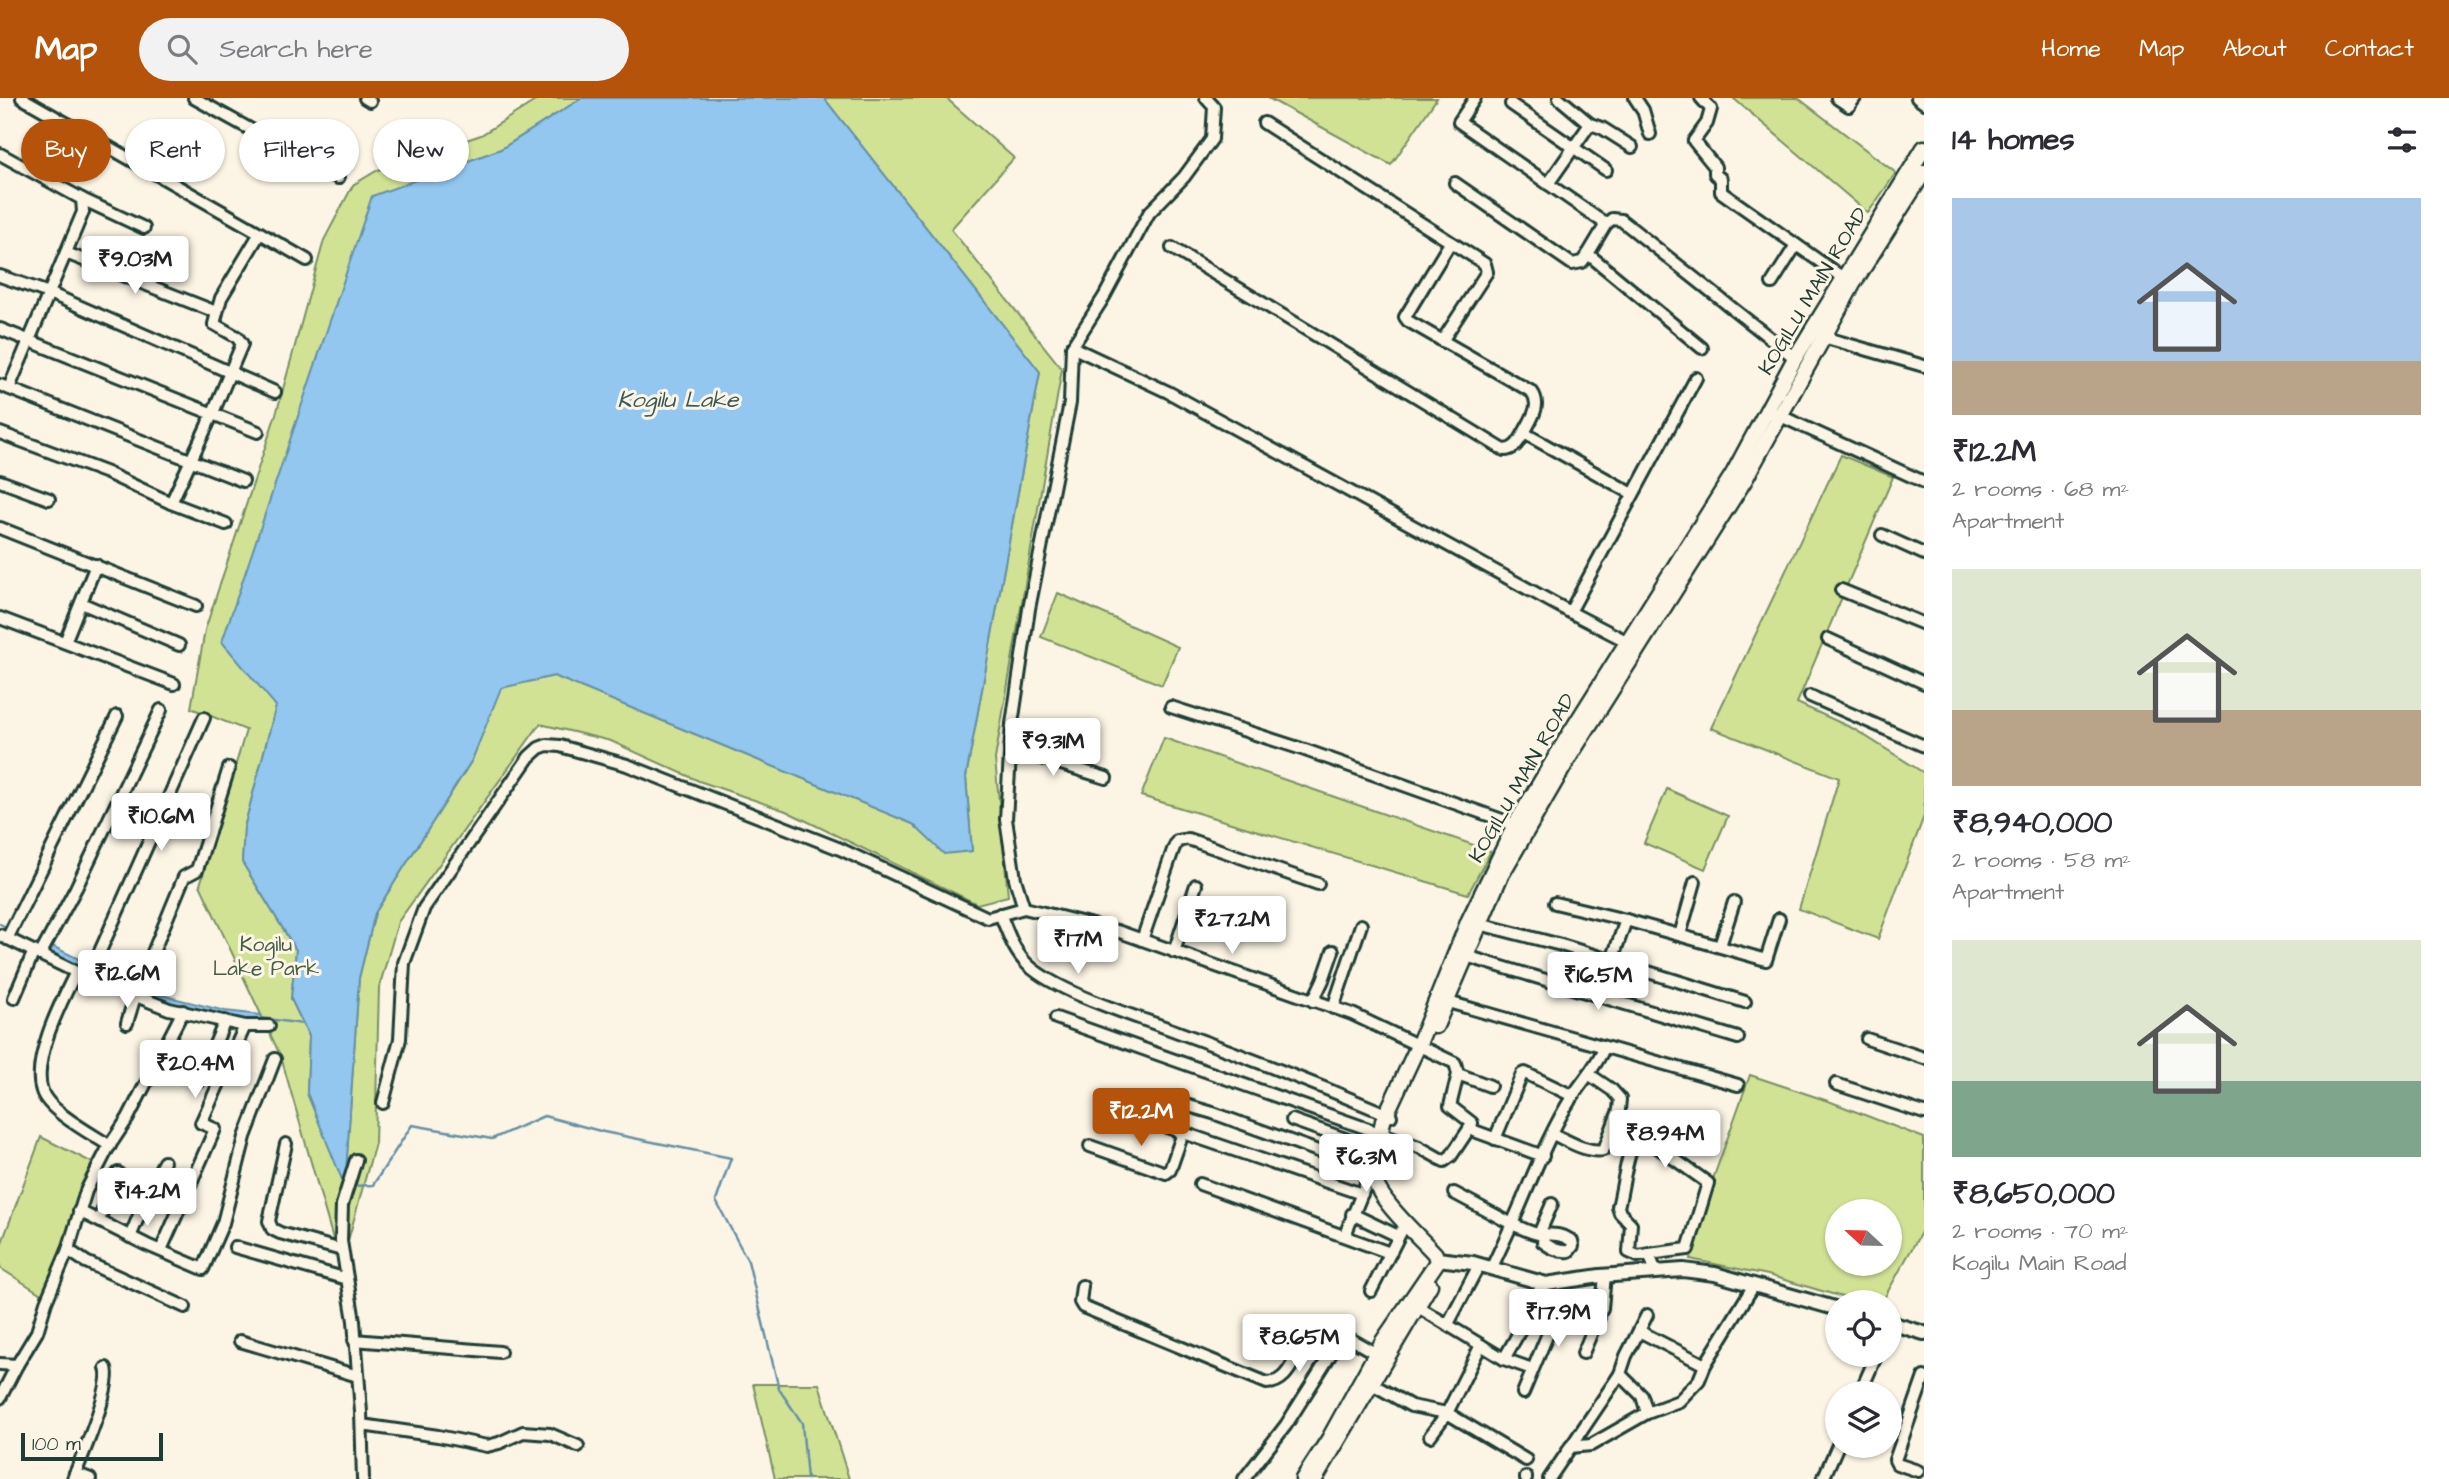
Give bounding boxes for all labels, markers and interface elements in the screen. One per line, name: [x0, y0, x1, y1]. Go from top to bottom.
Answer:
search box: [139, 18, 629, 81]
text: Map: [35, 26, 97, 72]
icon: search: [163, 30, 201, 68]
text: Search here: [219, 31, 373, 67]
text: Home: [2041, 32, 2101, 66]
text: Map: [2139, 32, 2184, 66]
text: About: [2222, 32, 2287, 66]
text: Contact: [2325, 32, 2414, 66]
chip: Buy: [21, 119, 111, 182]
chip: Rent: [125, 119, 225, 182]
chip: Filters: [239, 119, 359, 182]
chip: New: [373, 119, 469, 182]
text: 14 homes: [1952, 119, 2075, 161]
icon: filters: [2383, 121, 2421, 159]
street label: KOGILU MAIN ROAD: [1751, 201, 1875, 380]
pin: ₹9.03M: [78, 236, 192, 296]
text: ₹9.03M: [98, 243, 172, 275]
icon: home: [2124, 244, 2250, 370]
water label: Kogilu Lake: [618, 384, 740, 417]
text: ₹12.2M: [1952, 431, 2036, 473]
text: 2 rooms · 68 m²: [1952, 473, 2129, 505]
text: Apartment: [1952, 505, 2064, 537]
icon: home: [2124, 615, 2250, 741]
street label: KOGILU MAIN ROAD: [1462, 688, 1582, 868]
pin: ₹9.31M: [996, 718, 1110, 778]
text: ₹9.31M: [1021, 725, 1085, 757]
pin: ₹10.6M: [104, 794, 218, 853]
text: ₹10.6M: [127, 800, 195, 832]
text: ₹8,940,000: [1952, 802, 2112, 844]
text: 2 rooms · 58 m²: [1952, 844, 2131, 876]
text: Apartment: [1952, 876, 2064, 908]
pin: ₹27.2M: [1175, 896, 1289, 956]
text: ₹27.2M: [1194, 903, 1270, 935]
pin: ₹17M: [1037, 916, 1119, 976]
text: ₹17M: [1053, 923, 1103, 955]
park label: Kogilu Lake Park: [213, 930, 319, 983]
pin: ₹12.6M: [70, 950, 184, 1010]
pin: ₹16.5M: [1541, 953, 1655, 1012]
text: ₹12.6M: [94, 957, 160, 989]
text: ₹16.5M: [1563, 959, 1633, 991]
icon: home: [2124, 986, 2250, 1112]
pin: ₹20.4M: [138, 1040, 252, 1100]
text: ₹20.4M: [156, 1047, 234, 1079]
pin: ₹12.2M: [1084, 1088, 1198, 1148]
text: ₹12.2M: [1109, 1095, 1173, 1127]
pin: ₹8.94M: [1608, 1110, 1722, 1170]
text: ₹8.94M: [1625, 1117, 1705, 1149]
pin: ₹6.3M: [1317, 1134, 1415, 1194]
text: ₹6.3M: [1335, 1141, 1397, 1173]
pin: ₹14.2M: [90, 1168, 204, 1228]
text: ₹8,650,000: [1952, 1173, 2115, 1215]
text: ₹14.2M: [113, 1175, 181, 1207]
north arrow: [1825, 1199, 1902, 1276]
map controls: [1825, 1199, 1902, 1458]
text: 2 rooms · 70 m²: [1952, 1215, 2128, 1247]
text: Kogilu Main Road: [1952, 1247, 2126, 1279]
pin: ₹17.9M: [1501, 1290, 1615, 1349]
button: locate: [1825, 1290, 1902, 1367]
text: ₹17.9M: [1525, 1296, 1591, 1328]
pin: ₹8.65M: [1242, 1314, 1356, 1374]
text: ₹8.65M: [1258, 1321, 1340, 1353]
button: layers: [1825, 1381, 1902, 1458]
scale bar: [21, 1430, 163, 1462]
text: 100 m: [32, 1431, 81, 1458]

